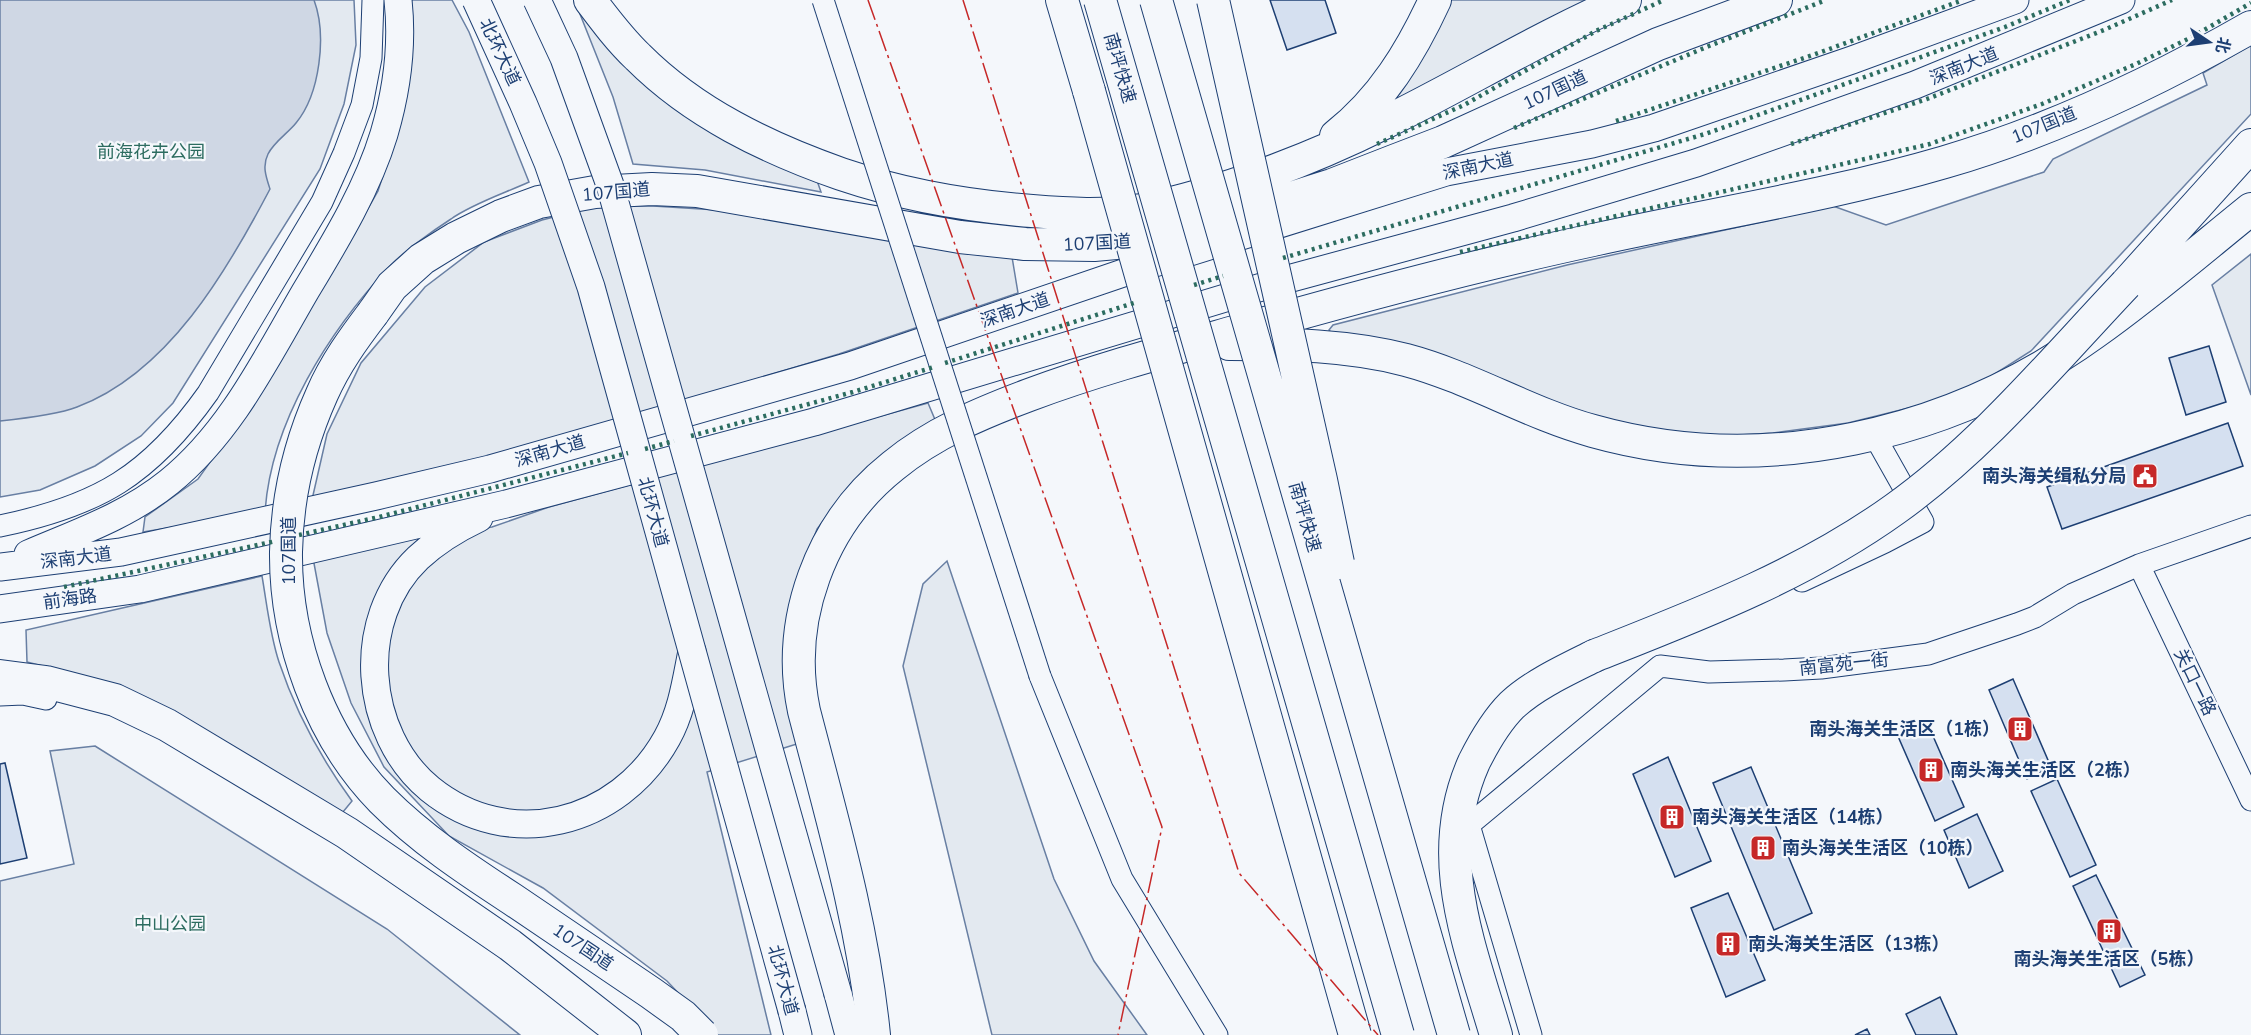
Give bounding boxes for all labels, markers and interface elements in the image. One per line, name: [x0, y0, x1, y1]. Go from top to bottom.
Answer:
north arrow: [2179, 12, 2239, 72]
street label: 北环大道: [474, 14, 526, 90]
street label: 南坪快速: [1099, 30, 1141, 106]
text: 北: [2210, 35, 2235, 55]
street label: 深南大道: [1926, 41, 2002, 91]
street label: 107国道: [1519, 65, 1591, 115]
street label: 107国道: [2008, 101, 2080, 149]
park label: 前海花卉公园: [97, 140, 205, 164]
street label: 深南大道: [1440, 147, 1516, 185]
street label: 107国道: [581, 177, 651, 207]
street label: 107国道: [1062, 229, 1132, 257]
street label: 深南大道: [977, 287, 1053, 333]
street label: 深南大道: [512, 430, 588, 472]
public building icon: 南头海关缉私分局: [2130, 461, 2160, 491]
place label: 南头海关缉私分局: [1982, 464, 2126, 488]
street label: 北环大道: [632, 474, 674, 550]
street label: 南坪快速: [1284, 479, 1326, 555]
street label: 107国道: [277, 517, 301, 585]
street label: 深南大道: [39, 542, 113, 574]
street label: 前海路: [42, 583, 98, 615]
street label: 关口一路: [2168, 644, 2222, 720]
street label: 南富苑一街: [1798, 647, 1890, 681]
building icon: 南头海关生活区（1栋）: [2005, 714, 2035, 744]
place label: 南头海关生活区（1栋）: [1809, 717, 2000, 741]
building icon: 南头海关生活区（2栋）: [1916, 755, 1946, 785]
place label: 南头海关生活区（2栋）: [1950, 758, 2141, 782]
building icon: 南头海关生活区（14栋）: [1657, 802, 1687, 832]
place label: 南头海关生活区（14栋）: [1692, 805, 1894, 829]
building icon: 南头海关生活区（10栋）: [1748, 833, 1778, 863]
place label: 南头海关生活区（10栋）: [1782, 836, 1984, 860]
park label: 中山公园: [134, 912, 206, 936]
building icon: 南头海关生活区（5栋）: [2094, 916, 2124, 946]
street label: 107国道: [548, 918, 618, 976]
building icon: 南头海关生活区（13栋）: [1713, 929, 1743, 959]
place label: 南头海关生活区（13栋）: [1748, 932, 1950, 956]
street label: 北环大道: [762, 942, 804, 1018]
place label: 南头海关生活区（5栋）: [2014, 947, 2204, 971]

